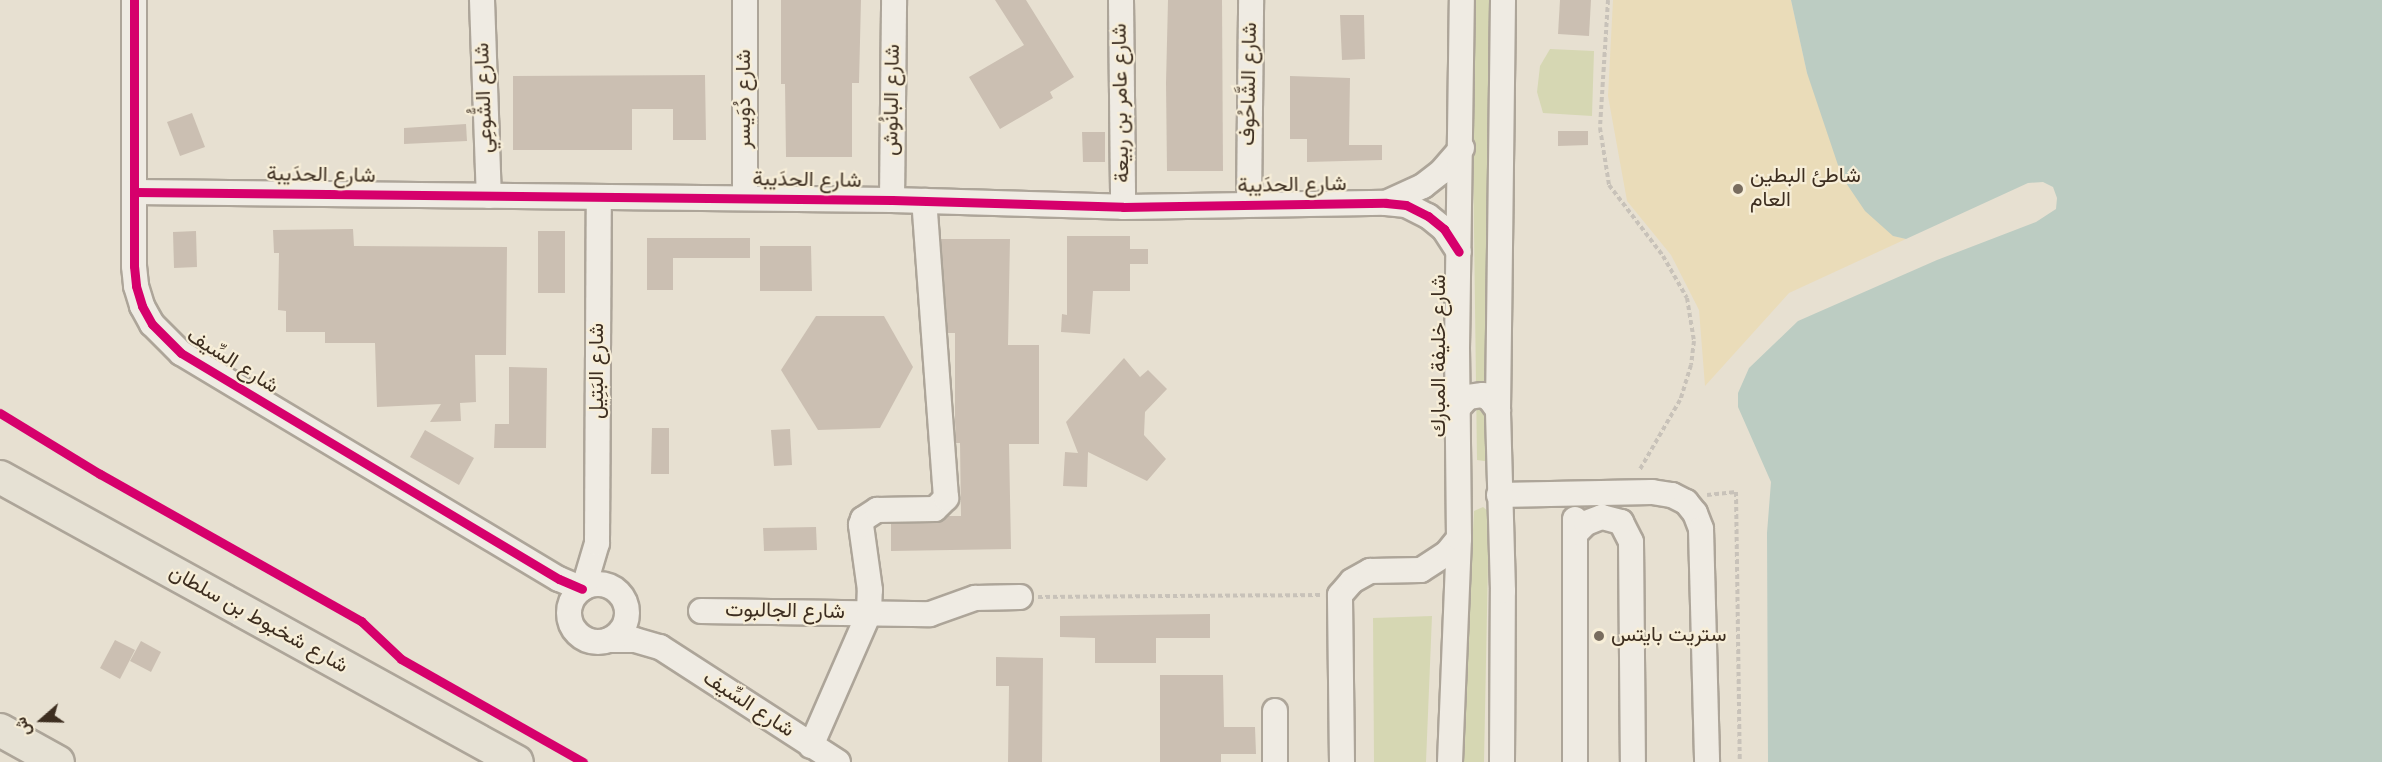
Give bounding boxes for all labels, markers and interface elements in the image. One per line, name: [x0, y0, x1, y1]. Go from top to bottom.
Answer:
street label: شارع الشَّاحُوف: [1236, 22, 1264, 146]
street label: شارع عامر بن ربيعة: [1108, 23, 1136, 183]
street label: شارع الشُّوعِي: [470, 42, 500, 154]
street label: شارع البانُوش: [879, 44, 907, 156]
street label: شارع دُوَيسر: [732, 49, 758, 149]
street label: شارع الحدَيبة: [266, 162, 376, 190]
place label: شاطئ البطين العام: [1750, 164, 1861, 214]
street label: شارع الحدَيبة: [752, 167, 862, 195]
street label: شارع الحدَيبة: [1237, 172, 1347, 200]
marker: شاطئ البطين العام: [1731, 182, 1745, 196]
street label: شارع خليفة المبارك: [1427, 274, 1453, 438]
street label: شارع البَتِيل: [585, 323, 611, 419]
street label: شارع السِّيف: [181, 324, 283, 400]
street label: شارع شخبوط بن سلطان: [164, 560, 352, 680]
street label: شارع الجالبوت: [725, 598, 845, 626]
place label: ستريت بايتس: [1611, 623, 1727, 649]
marker: ستريت بايتس: [1592, 629, 1606, 643]
street label: شارع السِّيف: [698, 666, 798, 744]
north arrow: [12, 690, 72, 750]
text: ش: [10, 713, 40, 740]

